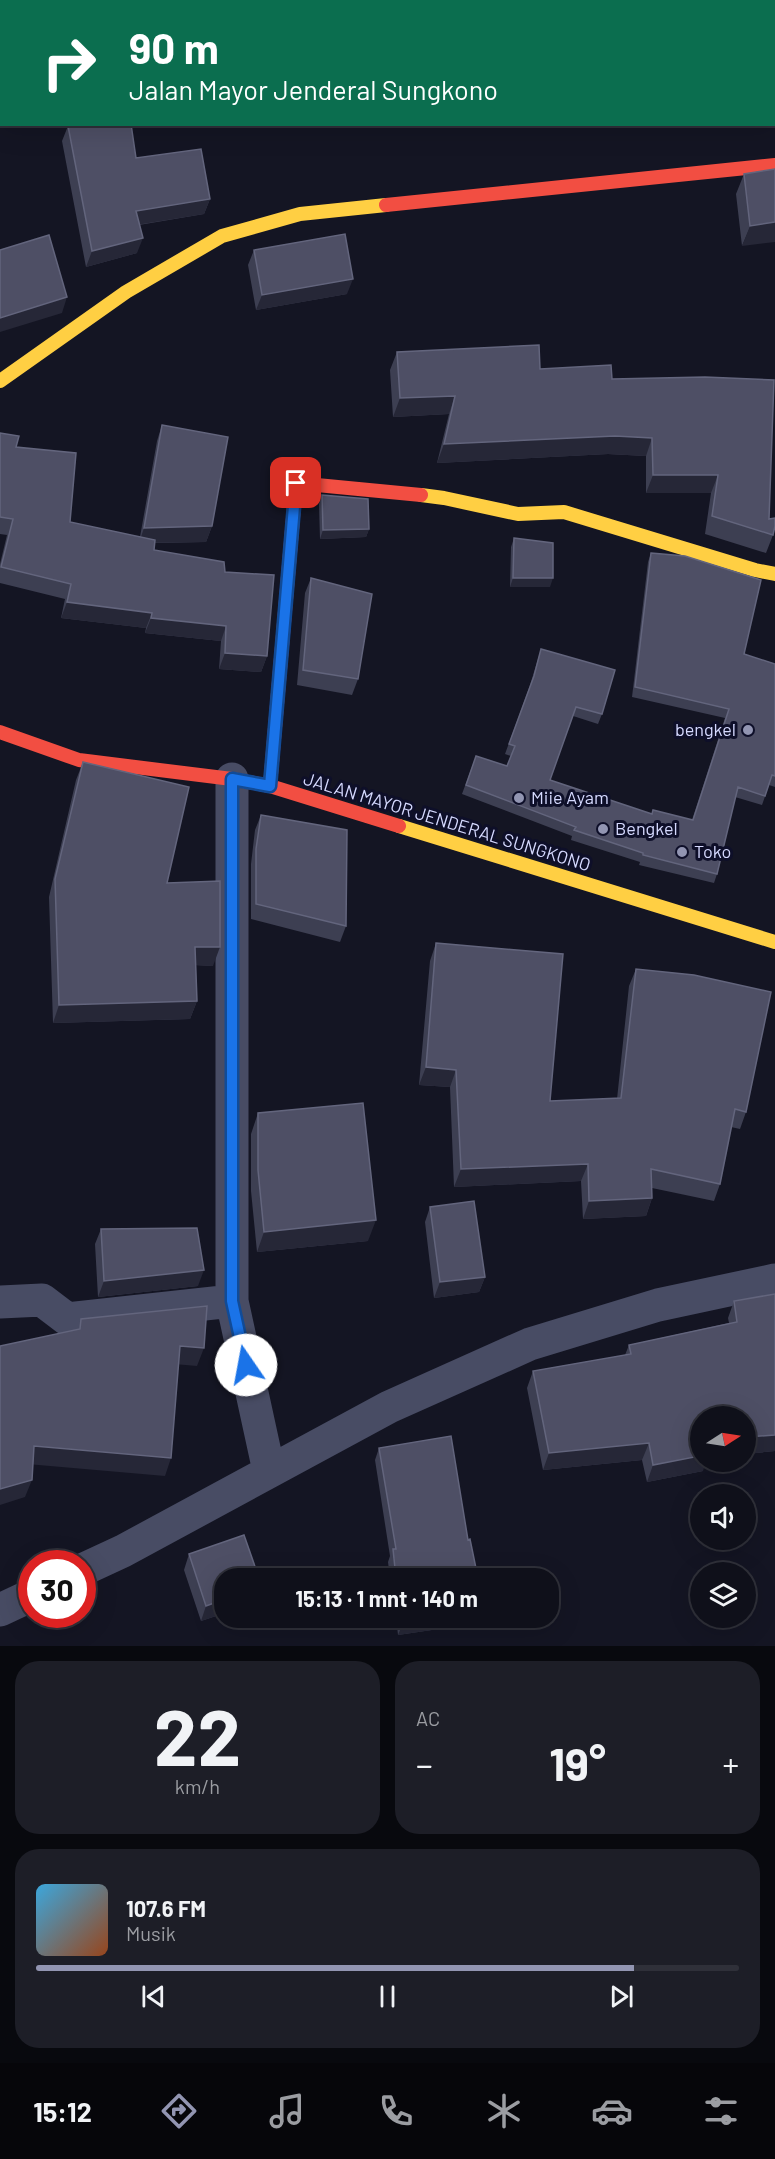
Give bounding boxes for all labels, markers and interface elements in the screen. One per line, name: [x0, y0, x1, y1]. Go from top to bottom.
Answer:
text: 90 m: [129, 22, 219, 72]
icon: right: [30, 24, 108, 102]
text: Jalan Mayor Jenderal Sungkono: [129, 73, 498, 105]
pin: [270, 457, 321, 508]
icon: arrive: [279, 466, 312, 499]
place label: bengkel: [675, 718, 736, 740]
marker: bengkel: [741, 723, 755, 737]
street label: JALAN MAYOR JENDERAL SUNGKONO: [301, 767, 594, 875]
place label: Miie Ayam: [531, 786, 609, 808]
marker: Miie Ayam: [512, 791, 526, 805]
place label: Bengkel: [615, 817, 678, 839]
marker: Bengkel: [596, 822, 610, 836]
place label: Toko: [694, 840, 731, 862]
marker: Toko: [675, 845, 689, 859]
position arrow: [214, 1333, 278, 1397]
north arrow: [690, 1406, 756, 1472]
map controls: [690, 1406, 756, 1628]
button: sound: [690, 1484, 756, 1550]
speed limit sign: 30: [18, 1550, 96, 1628]
button: layers: [690, 1562, 756, 1628]
text: 15:13 · 1 mnt · 140 m: [295, 1585, 478, 1611]
text: 22: [154, 1688, 241, 1782]
text: AC: [416, 1706, 440, 1730]
text: 19°: [549, 1736, 606, 1790]
text: −: [416, 1744, 433, 1784]
text: +: [723, 1744, 739, 1784]
text: km/h: [175, 1774, 220, 1798]
text: 107.6 FM: [126, 1895, 206, 1921]
text: Musik: [126, 1921, 176, 1945]
icon: previous: [137, 1980, 170, 2013]
icon: pause: [371, 1980, 404, 2013]
icon: next: [605, 1980, 638, 2013]
icon: directions: [158, 2090, 200, 2132]
icon: music: [266, 2090, 308, 2132]
icon: phone: [375, 2090, 417, 2132]
icon: climate: [483, 2090, 525, 2132]
icon: car: [591, 2090, 633, 2132]
icon: filters: [700, 2090, 742, 2132]
text: 15:12: [33, 2095, 92, 2127]

